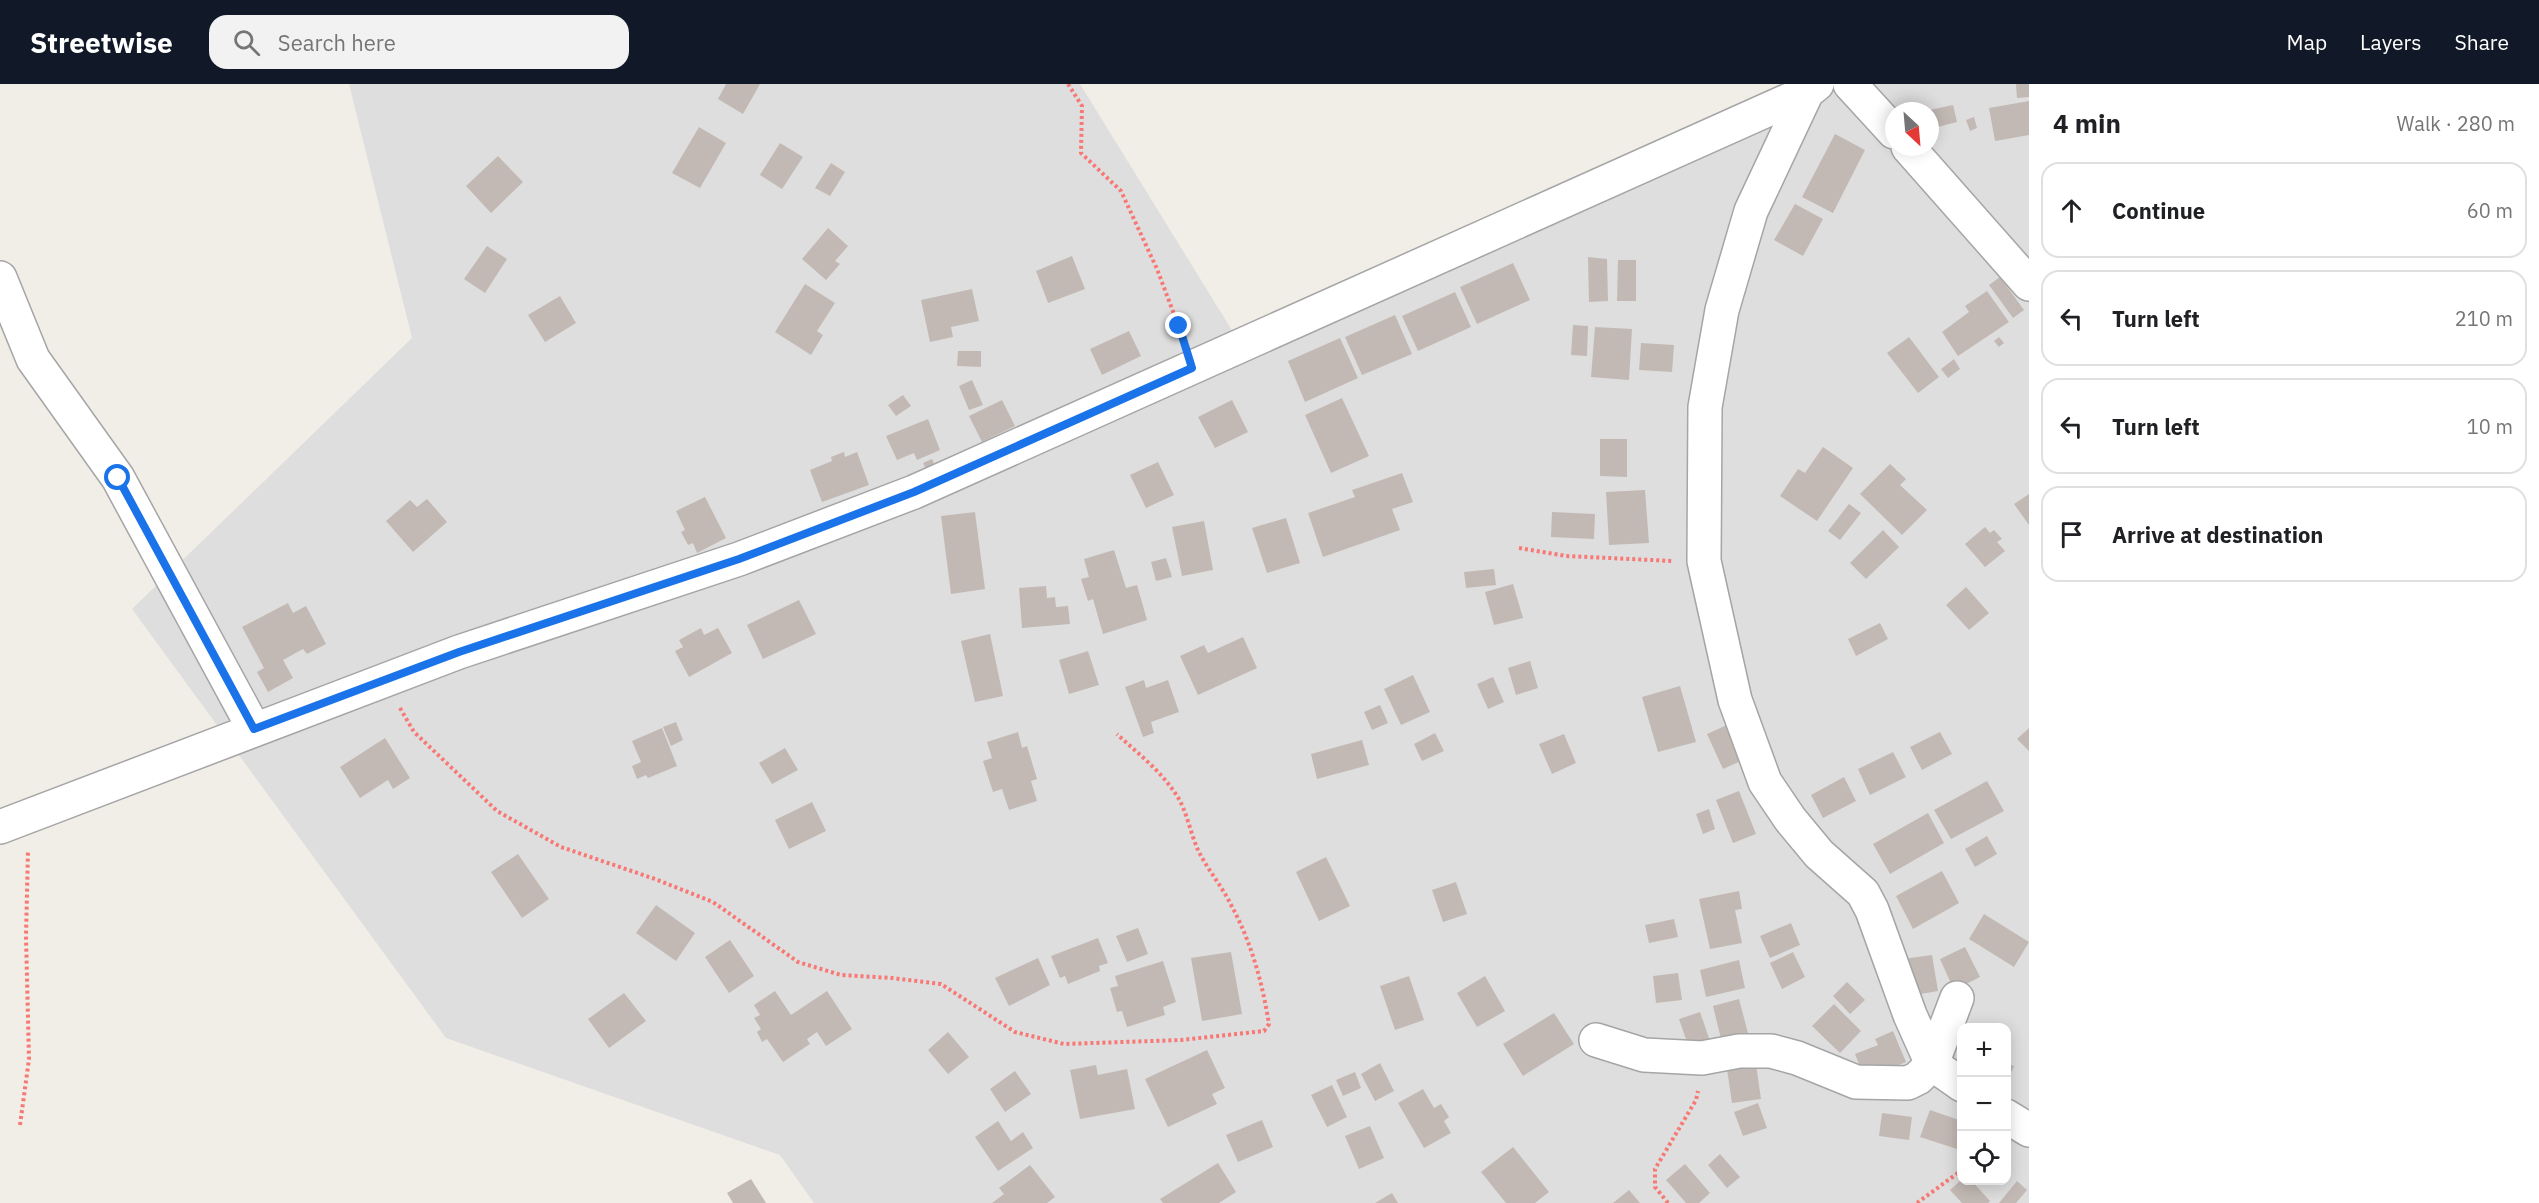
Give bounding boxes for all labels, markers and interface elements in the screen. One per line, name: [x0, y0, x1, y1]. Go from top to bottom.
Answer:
search box: [209, 15, 629, 69]
text: Streetwise: [30, 24, 173, 61]
icon: search: [230, 26, 263, 59]
text: Search here: [278, 28, 396, 57]
text: Map: [2287, 28, 2327, 56]
text: Layers: [2360, 28, 2422, 56]
text: Share: [2455, 28, 2509, 56]
north arrow: [1885, 102, 1939, 156]
text: 4 min: [2053, 106, 2121, 140]
text: Walk · 280 m: [2397, 110, 2515, 137]
icon: ahead: [2055, 194, 2088, 227]
text: Continue: [2112, 196, 2205, 225]
text: 60 m: [2467, 197, 2513, 224]
icon: left: [2055, 302, 2088, 335]
text: Turn left: [2112, 304, 2200, 333]
text: 210 m: [2455, 305, 2513, 332]
route end: [1165, 312, 1191, 338]
icon: left: [2055, 410, 2088, 443]
text: Turn left: [2112, 412, 2200, 441]
text: 10 m: [2467, 413, 2513, 440]
route start: [104, 464, 130, 490]
icon: arrive: [2055, 518, 2088, 551]
text: Arrive at destination: [2112, 520, 2323, 549]
map controls: [1957, 1023, 2011, 1185]
button: +: [1957, 1023, 2011, 1077]
button: −: [1957, 1077, 2011, 1131]
button: locate: [1957, 1131, 2011, 1185]

